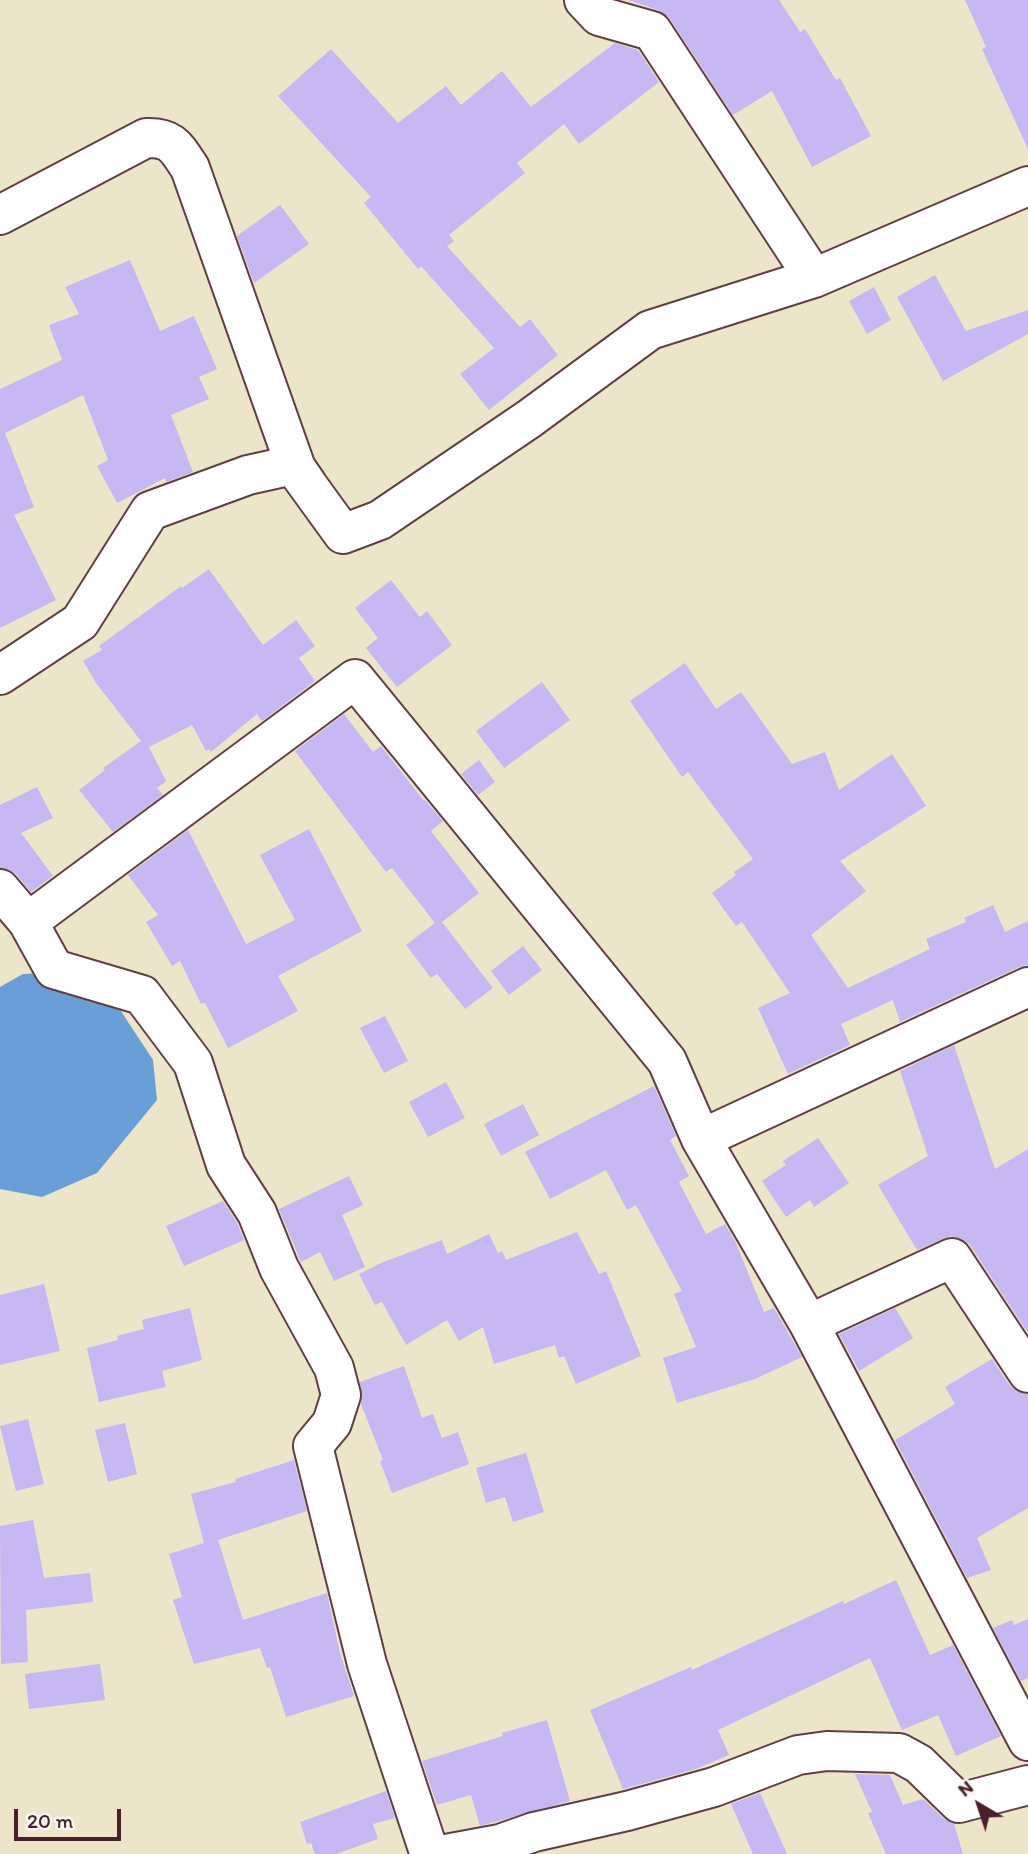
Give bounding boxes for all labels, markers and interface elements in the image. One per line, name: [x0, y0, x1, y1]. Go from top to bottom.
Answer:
north arrow: [944, 1770, 1014, 1840]
text: N: [953, 1775, 978, 1801]
scale bar: [18, 1794, 124, 1838]
text: 20 m: [27, 1808, 73, 1833]

